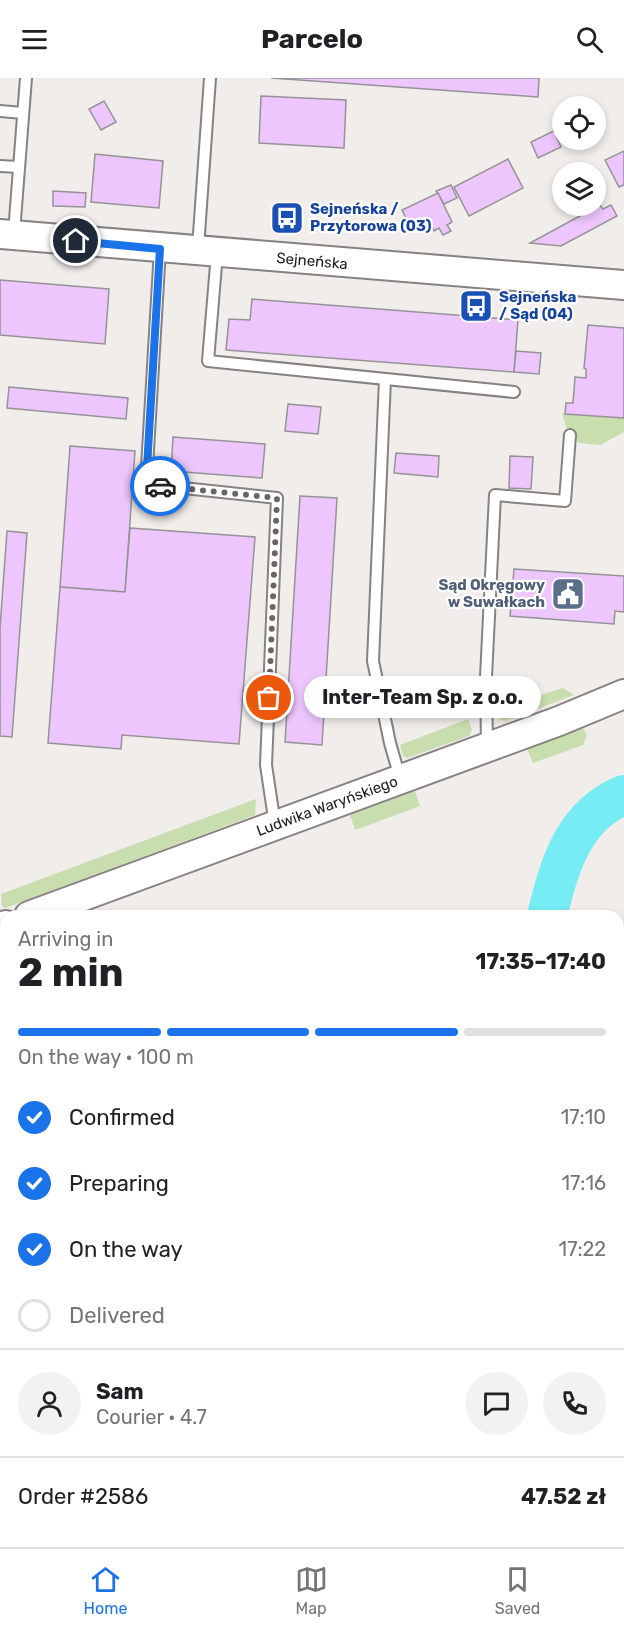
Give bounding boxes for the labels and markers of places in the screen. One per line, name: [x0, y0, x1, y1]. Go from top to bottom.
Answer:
bus stop icon: Sejneńska / Przytorowa (03): [269, 200, 305, 236]
place label: Sejneńska / Przytorowa (03): [310, 200, 432, 235]
pin: [50, 215, 101, 266]
bus stop icon: Sejneńska / Sąd (04): [458, 288, 494, 324]
place label: Sejneńska / Sąd (04): [499, 288, 577, 323]
place label: Sąd Okręgowy w Suwałkach: [438, 576, 545, 611]
public building icon: Sąd Okręgowy w Suwałkach: [550, 576, 586, 612]
pin: [243, 672, 294, 723]
callout: Inter-Team Sp. z o.o.: [305, 677, 542, 719]

